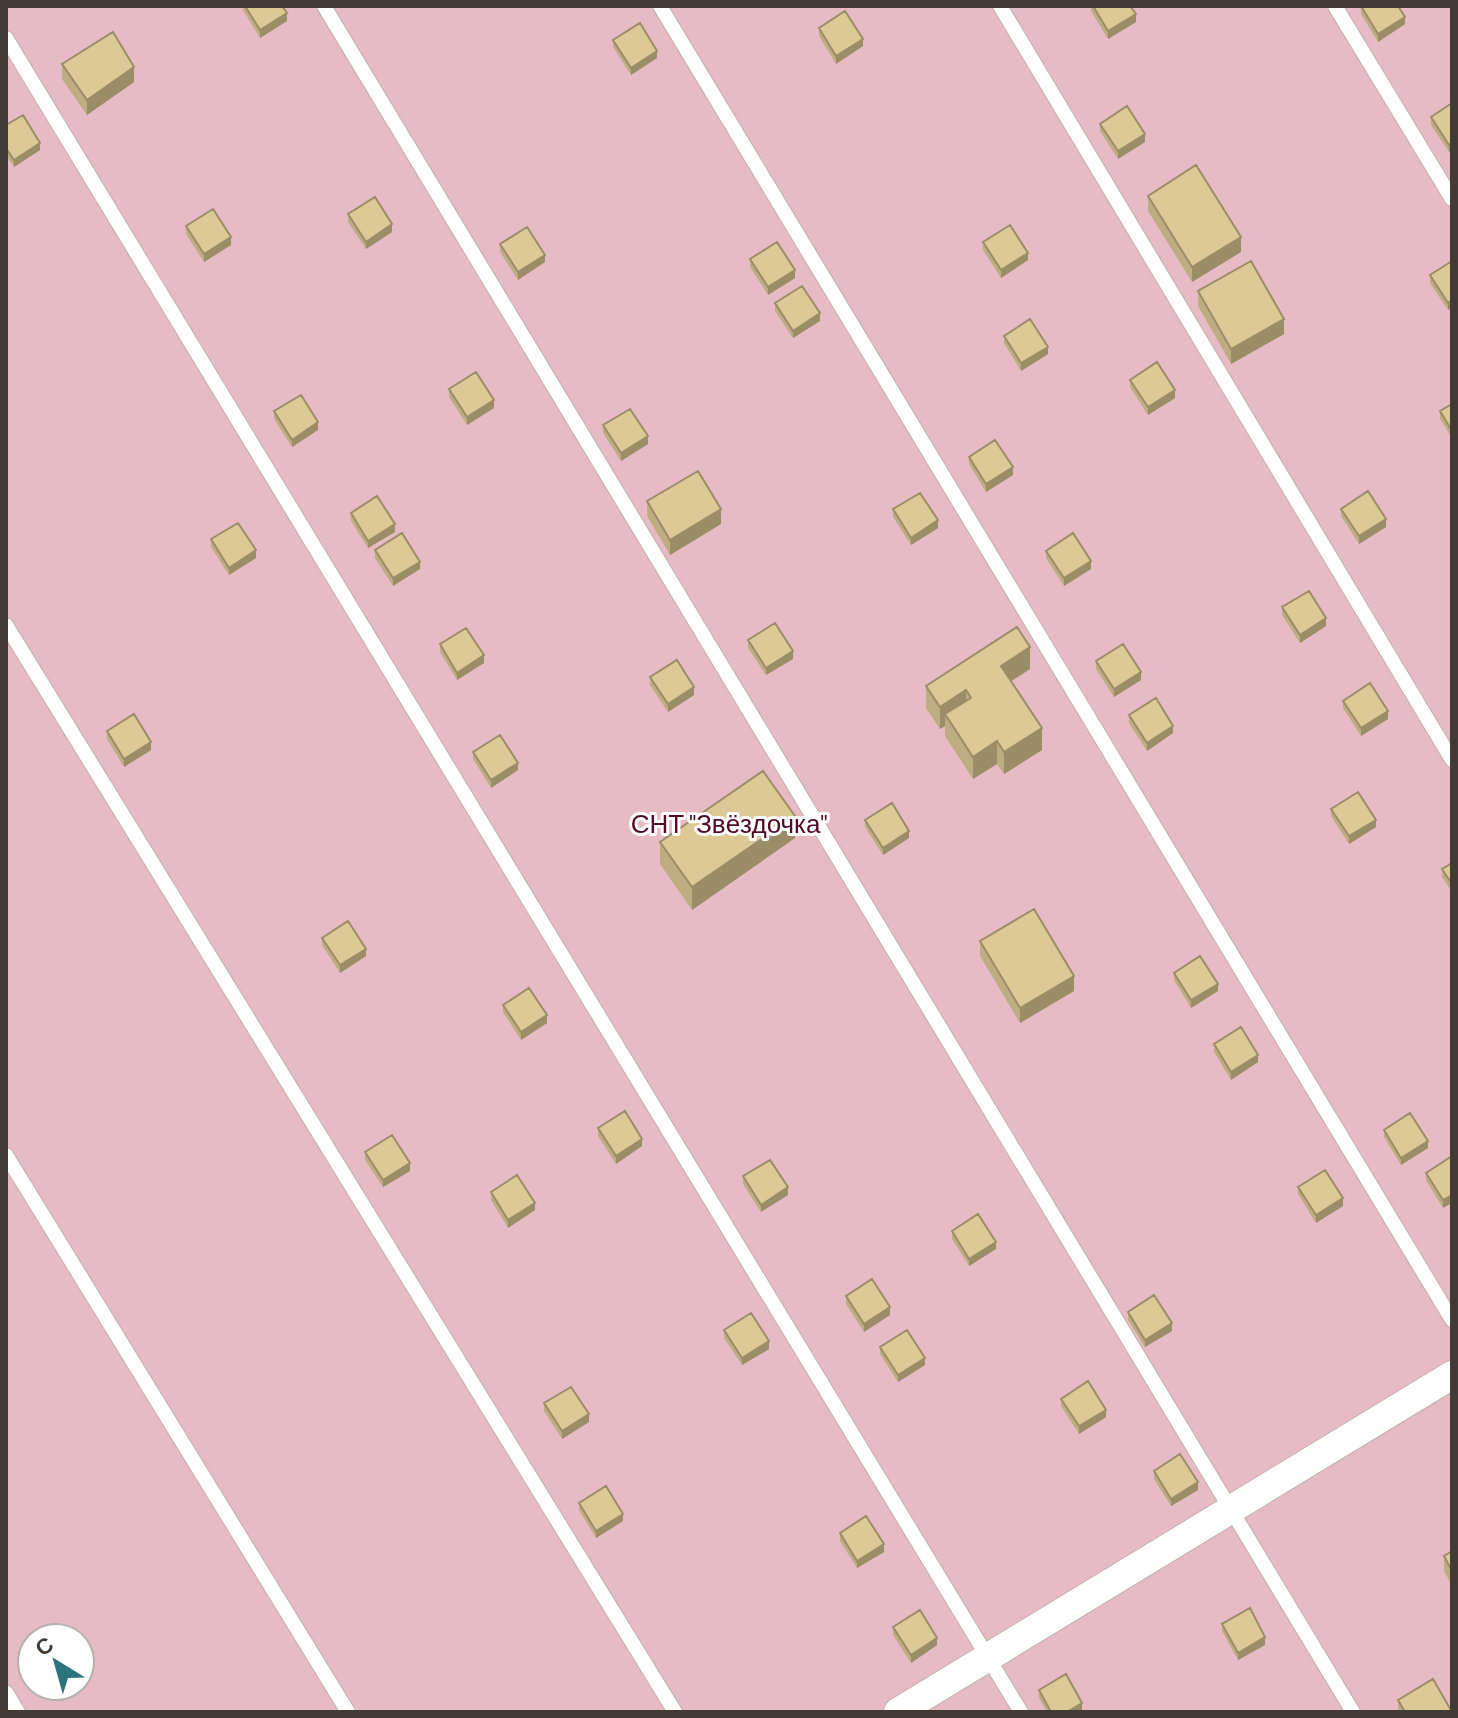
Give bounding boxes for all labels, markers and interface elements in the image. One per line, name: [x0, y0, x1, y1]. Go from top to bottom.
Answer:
park label: СНТ "Звёздочка": [631, 807, 827, 838]
north arrow: [16, 1622, 96, 1702]
text: С: [29, 1630, 58, 1660]

